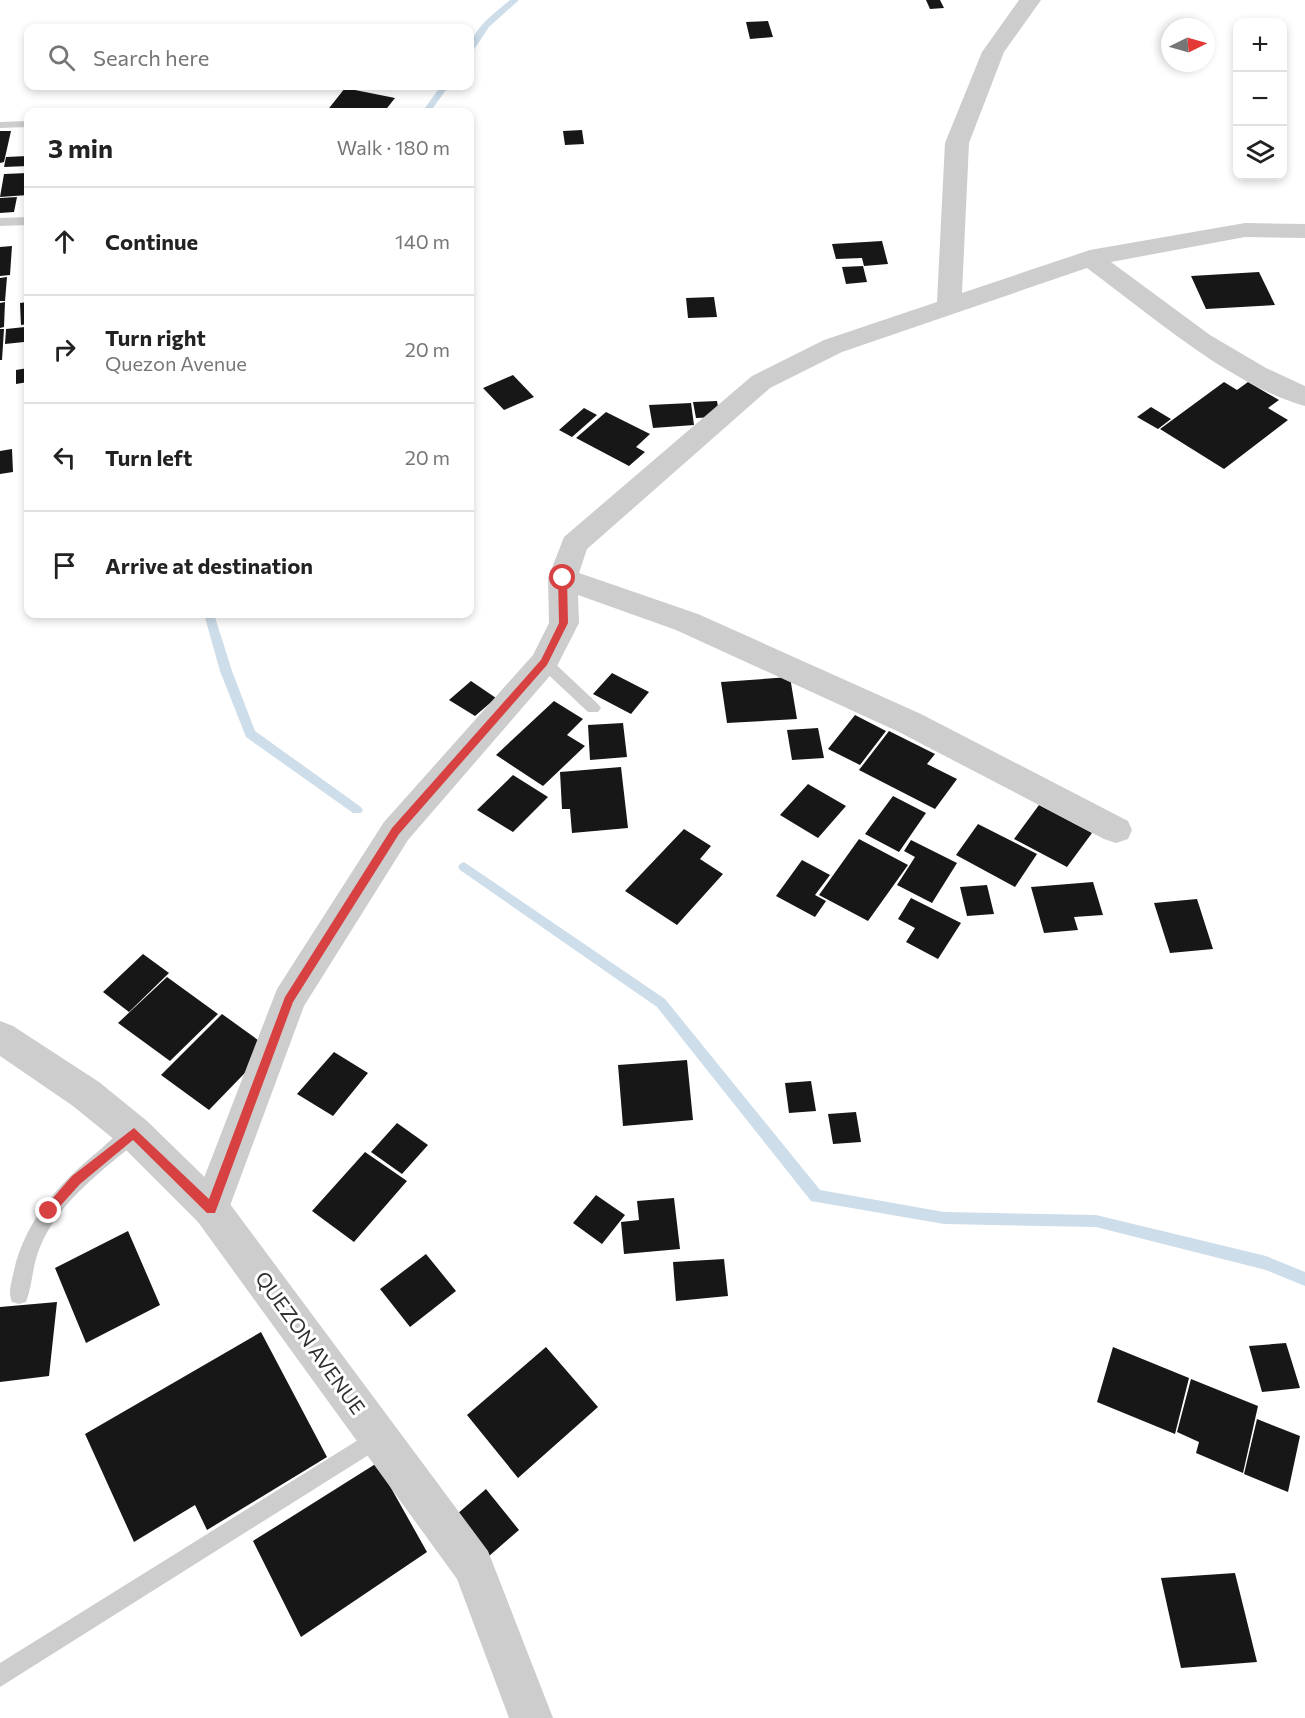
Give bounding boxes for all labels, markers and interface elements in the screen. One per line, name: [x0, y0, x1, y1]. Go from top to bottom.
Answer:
north arrow: [1161, 18, 1215, 72]
map controls: [1233, 18, 1287, 180]
button: +: [1233, 18, 1287, 72]
search box: [24, 24, 474, 90]
icon: search: [45, 41, 78, 74]
text: Search here: [93, 44, 209, 71]
button: −: [1233, 72, 1287, 126]
button: layers: [1233, 126, 1287, 180]
text: 3 min: [48, 132, 113, 163]
text: Walk · 180 m: [337, 135, 450, 159]
icon: ahead: [48, 225, 81, 258]
text: Continue: [105, 228, 198, 255]
text: 140 m: [395, 229, 450, 253]
text: Turn right: [105, 324, 206, 351]
icon: right: [48, 333, 81, 366]
text: 20 m: [405, 337, 450, 361]
text: Quezon Avenue: [105, 351, 247, 375]
icon: left: [48, 441, 81, 474]
text: Turn left: [105, 444, 192, 471]
text: 20 m: [405, 445, 450, 469]
icon: arrive: [48, 549, 81, 582]
text: Arrive at destination: [105, 552, 313, 579]
route start: [549, 564, 575, 590]
route end: [35, 1197, 61, 1223]
street label: QUEZON AVENUE: [251, 1266, 371, 1419]

